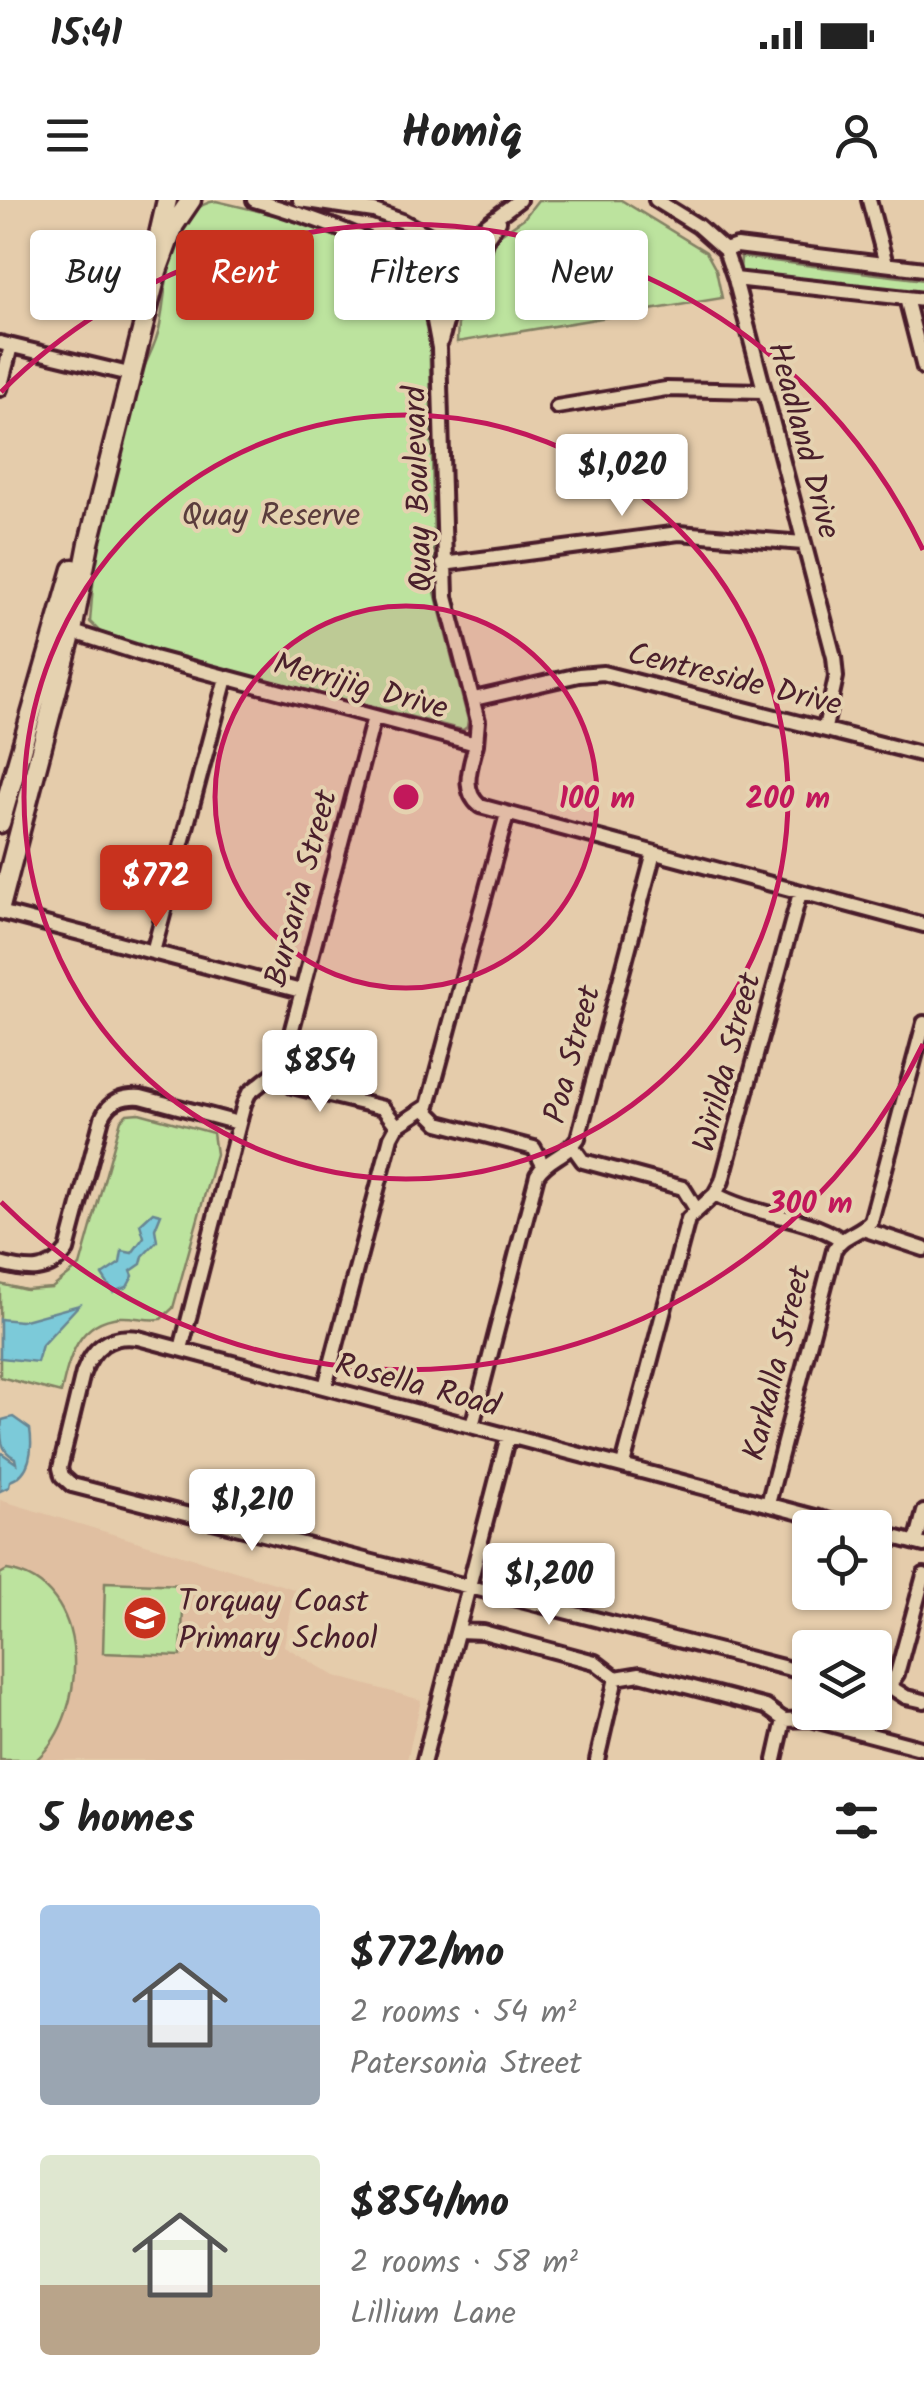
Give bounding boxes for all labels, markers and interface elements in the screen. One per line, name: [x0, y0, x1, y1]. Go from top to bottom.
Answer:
text: 15:41: [50, 5, 122, 65]
text: Homiq: [401, 99, 523, 171]
icon: menu: [40, 108, 95, 163]
icon: person: [829, 108, 884, 163]
chip: Buy: [30, 230, 156, 320]
chip: Rent: [176, 230, 314, 320]
chip: Filters: [334, 230, 495, 320]
chip: New: [515, 230, 648, 320]
street label: Headland Drive: [752, 336, 853, 545]
street label: Quay Boulevard: [390, 384, 449, 593]
pin: $1,020: [541, 434, 703, 519]
text: $1,020: [578, 441, 666, 492]
park label: Quay Reserve: [182, 491, 360, 542]
street label: Centreside Drive: [622, 629, 847, 732]
street label: Merrijig Drive: [267, 640, 453, 735]
text: 100 m: [559, 776, 635, 824]
text: 200 m: [746, 776, 830, 824]
centre of rings: [388, 779, 424, 815]
street label: Bursaria Street: [252, 784, 353, 993]
pin: $772: [97, 845, 215, 930]
text: $772: [122, 852, 190, 903]
street label: Wirilda Street: [680, 967, 777, 1158]
street label: Poa Street: [531, 979, 616, 1129]
pin: $854: [261, 1030, 379, 1115]
text: $854: [284, 1037, 356, 1088]
text: 300 m: [768, 1181, 853, 1229]
street label: Karkalla Street: [730, 1260, 827, 1466]
street label: Rosella Road: [329, 1340, 507, 1433]
pin: $1,210: [171, 1469, 333, 1554]
text: $1,210: [211, 1476, 293, 1527]
map controls: [792, 1510, 892, 1730]
button: locate: [792, 1510, 892, 1610]
pin: $1,200: [468, 1543, 630, 1628]
text: $1,200: [505, 1550, 593, 1601]
place label: Torquay Coast Primary School: [178, 1577, 378, 1665]
school or university icon: Torquay Coast Primary School: [122, 1595, 168, 1641]
button: layers: [792, 1630, 892, 1730]
text: 5 homes: [40, 1787, 195, 1854]
icon: filters: [829, 1793, 884, 1848]
text: $772/mo: [350, 1921, 504, 1988]
icon: home: [120, 1945, 240, 2065]
text: 2 rooms · 54 m²: [350, 1988, 576, 2039]
text: Patersonia Street: [350, 2039, 582, 2090]
text: $854/mo: [350, 2171, 509, 2238]
icon: home: [120, 2195, 240, 2315]
text: 2 rooms · 58 m²: [350, 2238, 578, 2289]
text: Lillium Lane: [350, 2289, 516, 2340]

